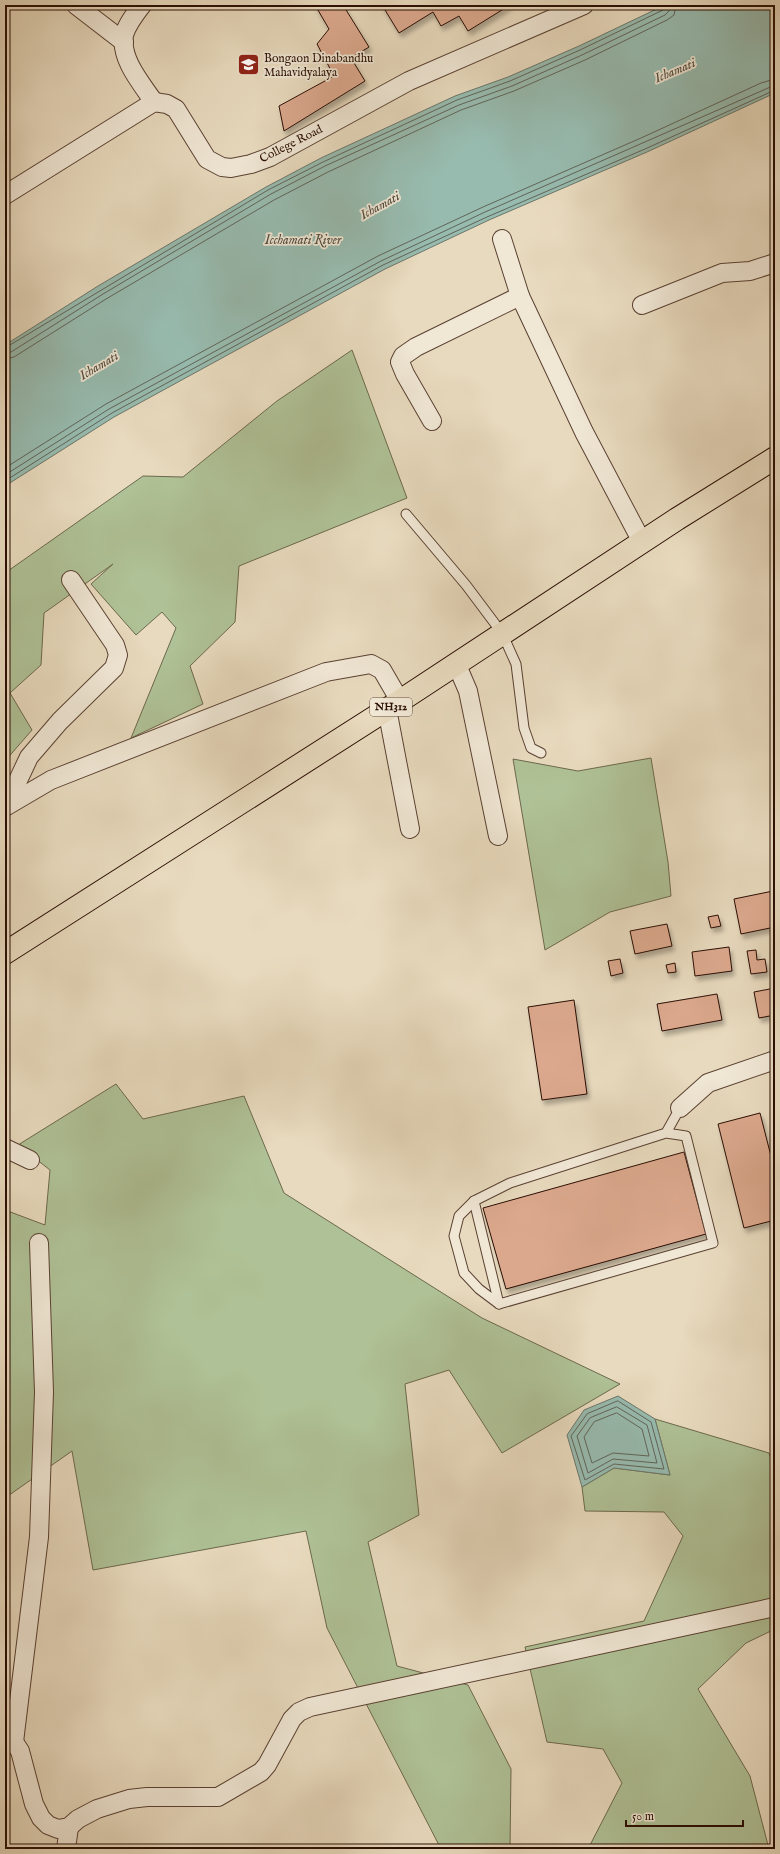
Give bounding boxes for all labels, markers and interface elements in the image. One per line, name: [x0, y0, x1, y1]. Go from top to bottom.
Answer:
place label: Bongaon Dinabandhu Mahavidyalaya: [264, 51, 373, 80]
school or university icon: Bongaon Dinabandhu Mahavidyalaya: [235, 52, 261, 78]
water label: Ichamati: [651, 54, 699, 88]
street label: College Road: [257, 121, 326, 166]
water label: Ichamati: [356, 188, 404, 224]
water label: Icchamati River: [264, 232, 342, 249]
water label: Ichamati: [75, 347, 123, 385]
road number: NH312: [370, 698, 412, 716]
scale bar: [626, 1802, 743, 1828]
text: 50 m: [632, 1809, 654, 1824]

